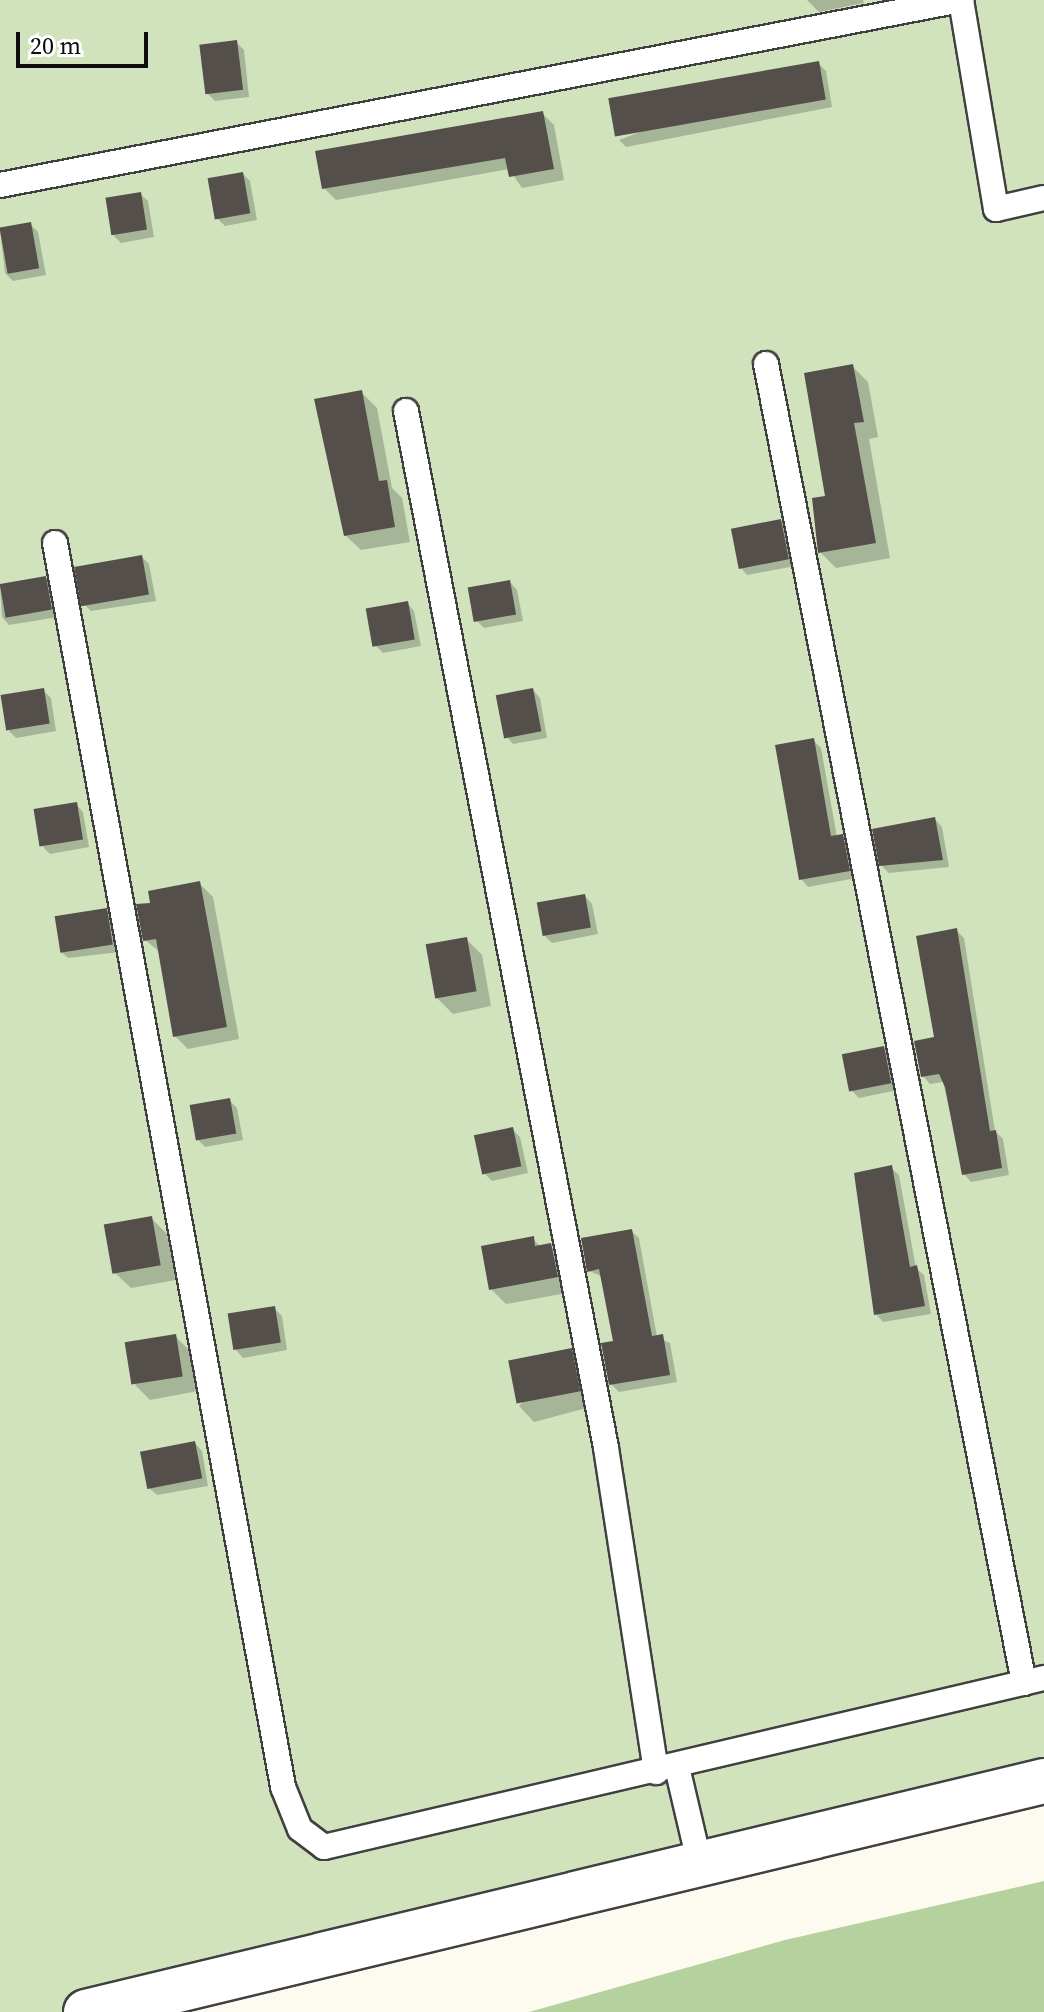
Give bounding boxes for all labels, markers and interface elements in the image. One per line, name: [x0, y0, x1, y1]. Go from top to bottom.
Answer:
scale bar: [20, 16, 152, 66]
text: 20 m: [30, 29, 81, 62]

